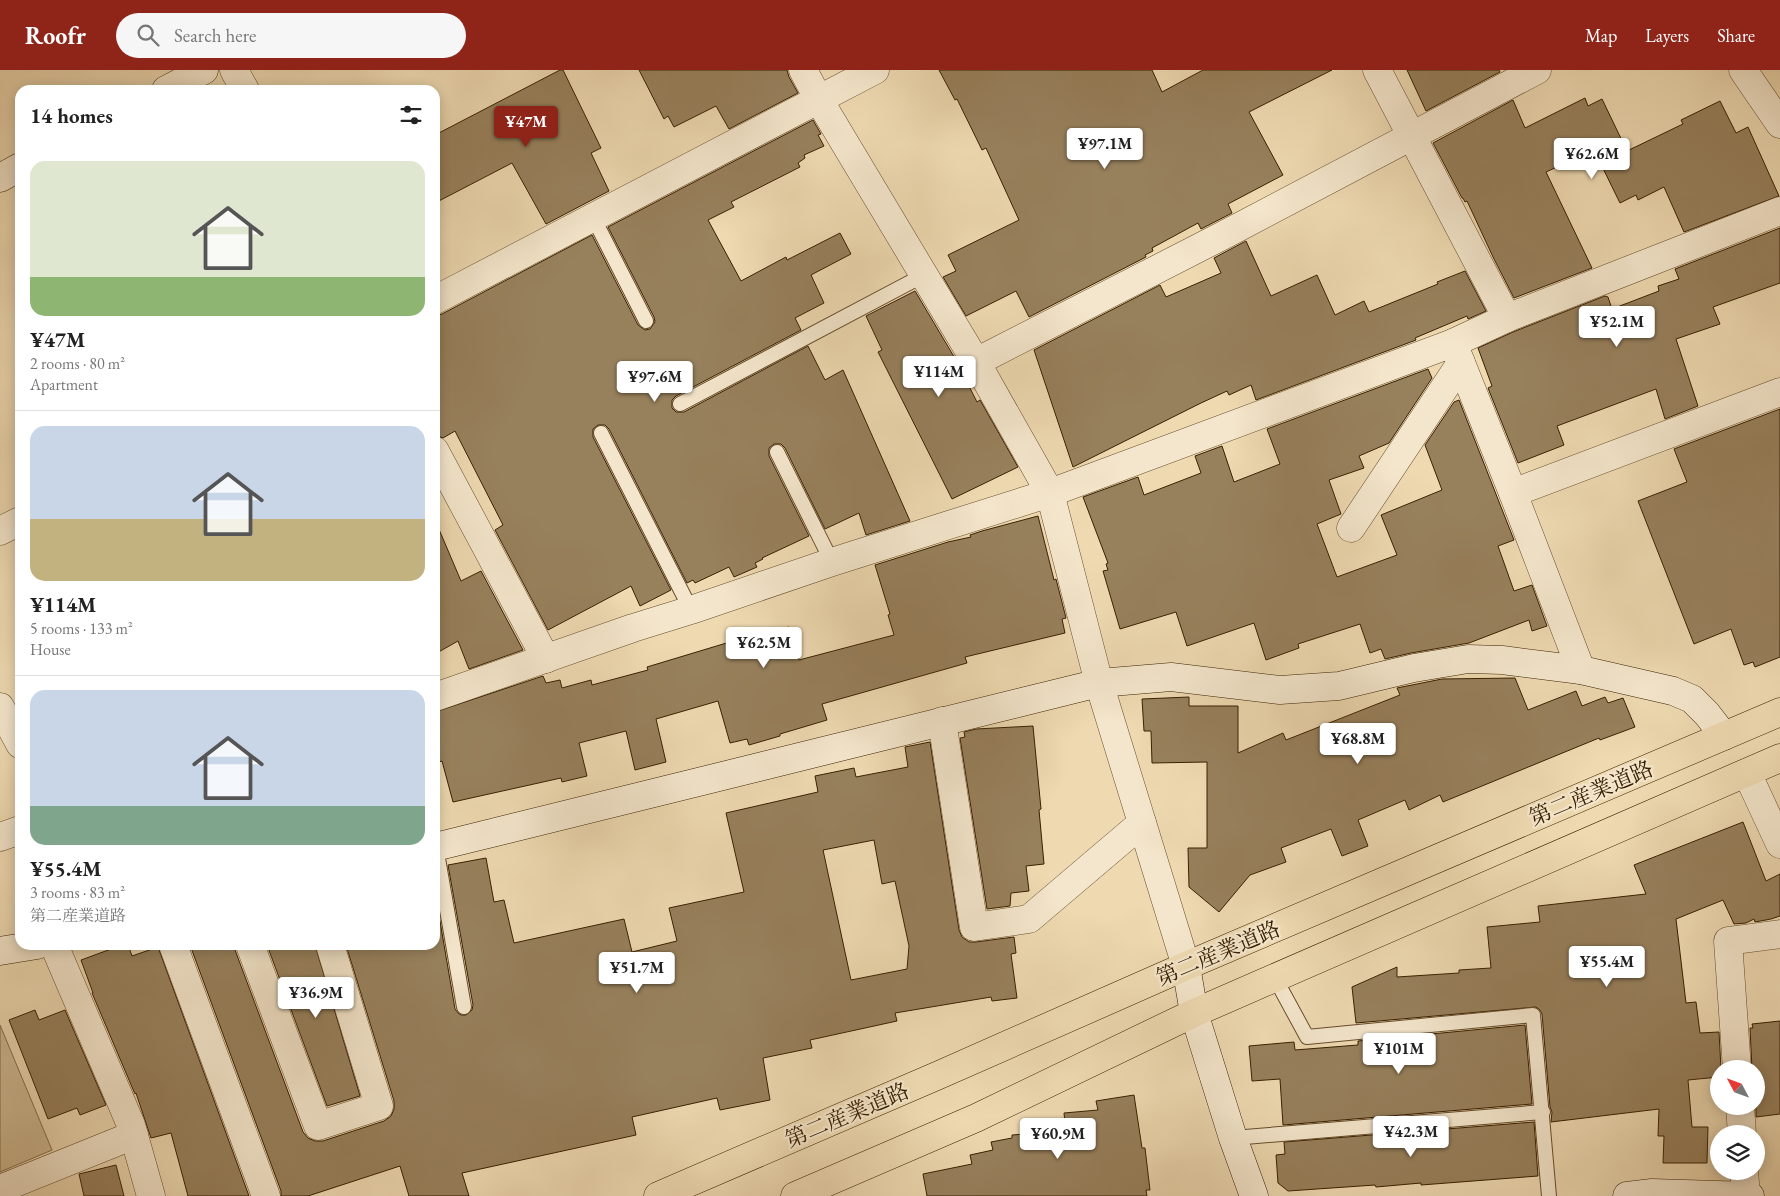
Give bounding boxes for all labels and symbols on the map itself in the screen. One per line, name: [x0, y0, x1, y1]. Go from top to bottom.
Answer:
pin: ¥47M: [496, 106, 556, 148]
pin: ¥97.1M: [1064, 128, 1146, 170]
pin: ¥62.6M: [1551, 138, 1633, 180]
pin: ¥52.1M: [1576, 306, 1658, 348]
pin: ¥114M: [904, 356, 974, 398]
pin: ¥97.6M: [614, 360, 696, 403]
pin: ¥62.5M: [723, 626, 805, 669]
pin: ¥68.8M: [1317, 722, 1399, 765]
street label: 第二産業道路: [1525, 754, 1657, 832]
street label: 第二産業道路: [1152, 914, 1284, 992]
pin: ¥55.4M: [1566, 946, 1648, 988]
pin: ¥51.7M: [596, 952, 678, 994]
pin: ¥36.9M: [275, 976, 357, 1019]
pin: ¥101M: [1364, 1032, 1434, 1075]
north arrow: [1710, 1060, 1765, 1115]
street label: 第二産業道路: [781, 1076, 913, 1154]
pin: ¥42.3M: [1370, 1116, 1452, 1158]
pin: ¥60.9M: [1017, 1118, 1099, 1160]

